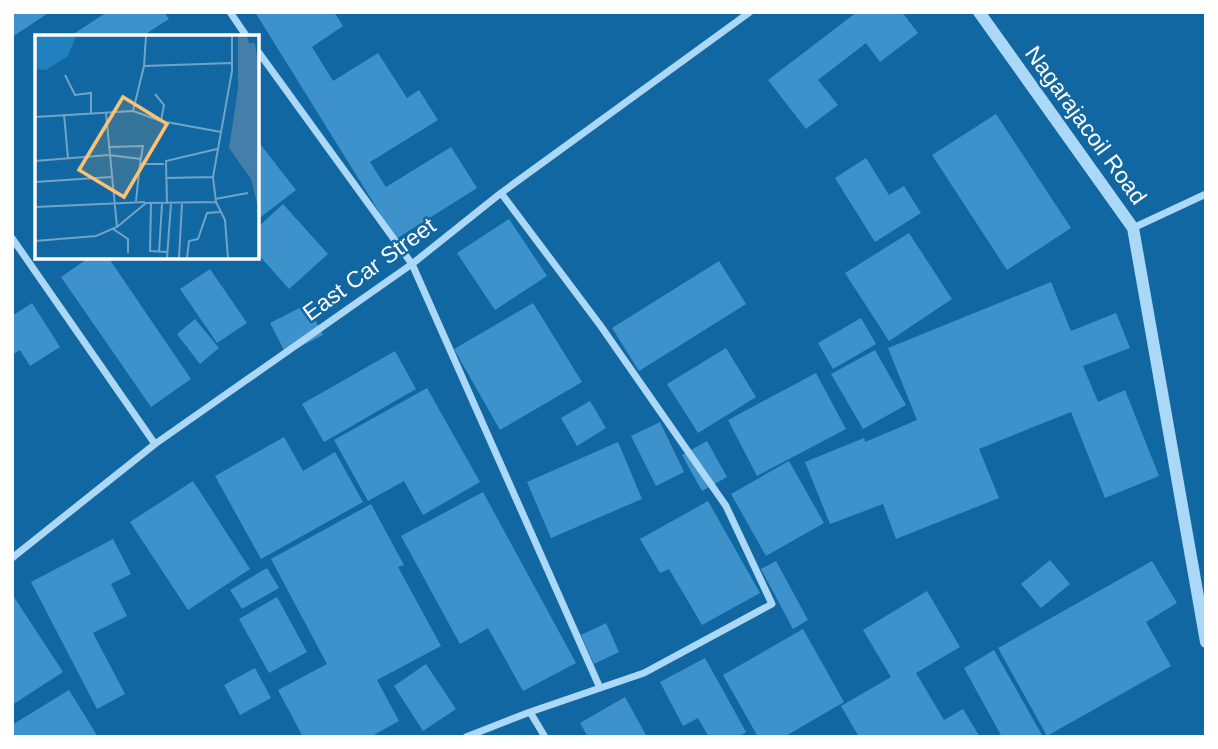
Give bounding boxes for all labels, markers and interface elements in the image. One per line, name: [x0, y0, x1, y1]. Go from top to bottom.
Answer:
inset map: [35, 35, 259, 259]
street label: Nagarajacoil Road: [1020, 41, 1152, 209]
street label: East Car Street: [298, 212, 441, 326]

